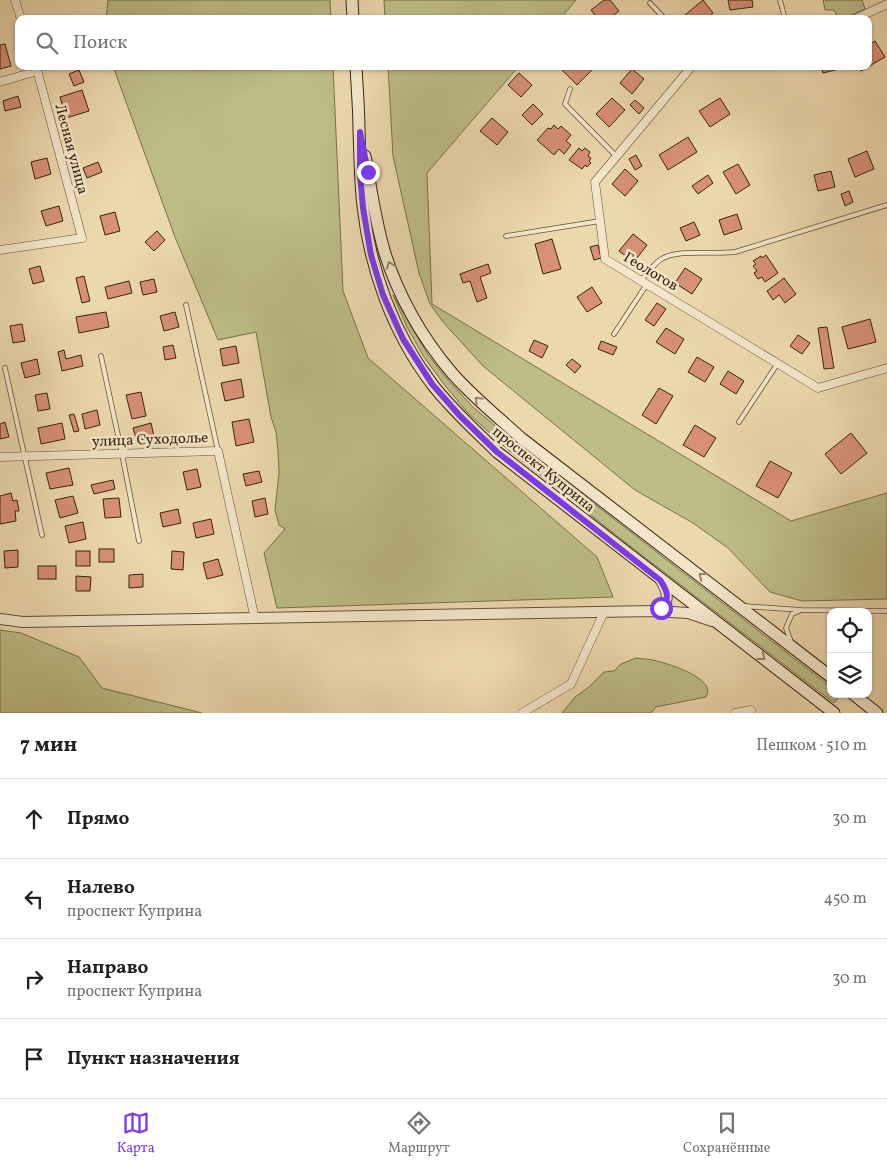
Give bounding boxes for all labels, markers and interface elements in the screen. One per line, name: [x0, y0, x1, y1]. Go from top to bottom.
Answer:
search box: [15, 15, 872, 70]
icon: search: [33, 29, 61, 57]
text: Поиск: [73, 30, 127, 56]
street label: Лесная улица: [48, 102, 93, 197]
route end: [357, 161, 380, 184]
street label: Геологов: [619, 248, 682, 297]
one-way arrow: [386, 261, 396, 270]
one-way arrow: [475, 396, 484, 405]
street label: проспект Куприна: [487, 422, 599, 518]
street label: улица Суходолье: [91, 428, 209, 453]
one-way arrow: [698, 573, 707, 582]
route start: [650, 597, 673, 620]
map controls: [827, 608, 872, 698]
button: locate: [827, 608, 872, 653]
one-way arrow: [756, 651, 765, 659]
button: layers: [827, 653, 872, 698]
text: 7 мин: [20, 731, 77, 760]
text: Пешком · 510 m: [756, 735, 867, 757]
icon: ahead: [20, 805, 48, 833]
text: Прямо: [67, 806, 129, 832]
text: 30 m: [832, 808, 867, 830]
text: Налево: [67, 875, 135, 901]
icon: left: [20, 885, 48, 913]
text: 450 m: [824, 888, 867, 910]
text: проспект Куприна: [67, 901, 202, 923]
text: Направо: [67, 955, 149, 981]
icon: right: [20, 965, 48, 993]
text: 30 m: [832, 968, 867, 990]
text: проспект Куприна: [67, 981, 202, 1003]
icon: arrive: [20, 1045, 48, 1073]
text: Пункт назначения: [67, 1046, 240, 1072]
tab: Карта: [117, 1109, 155, 1158]
tab: Маршрут: [388, 1109, 450, 1158]
tab: Сохранённые: [683, 1109, 770, 1158]

